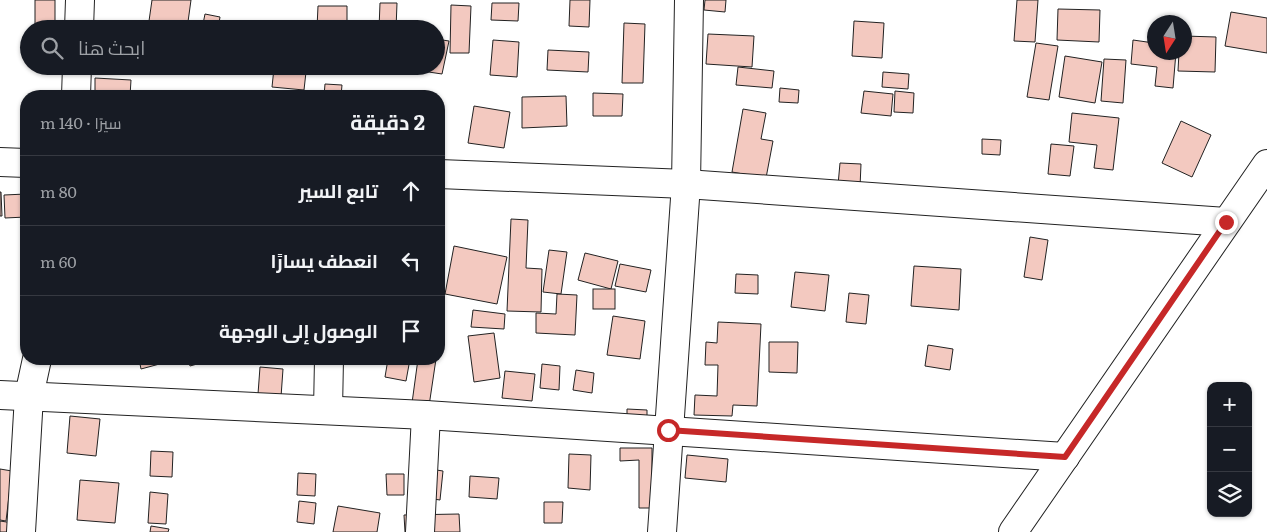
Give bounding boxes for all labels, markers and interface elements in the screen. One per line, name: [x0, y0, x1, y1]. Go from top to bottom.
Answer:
north arrow: [1147, 15, 1192, 60]
search box: [20, 20, 445, 75]
text: ابحث هنا: [78, 33, 145, 61]
icon: search: [38, 34, 66, 62]
text: 2 دقيقة: [350, 105, 425, 136]
text: سيرًا · 140 m: [40, 110, 121, 134]
text: تابع السير: [299, 176, 378, 204]
icon: ahead: [397, 177, 425, 205]
text: 80 m: [40, 179, 77, 203]
route end: [1215, 211, 1238, 234]
text: انعطف يسارًا: [271, 246, 378, 274]
icon: left: [397, 247, 425, 275]
text: 60 m: [40, 249, 77, 273]
text: الوصول إلى الوجهة: [219, 316, 378, 344]
icon: arrive: [397, 317, 425, 345]
map controls: [1207, 382, 1252, 517]
button: +: [1207, 382, 1252, 427]
route start: [657, 419, 680, 442]
button: −: [1207, 427, 1252, 472]
button: layers: [1207, 472, 1252, 517]

